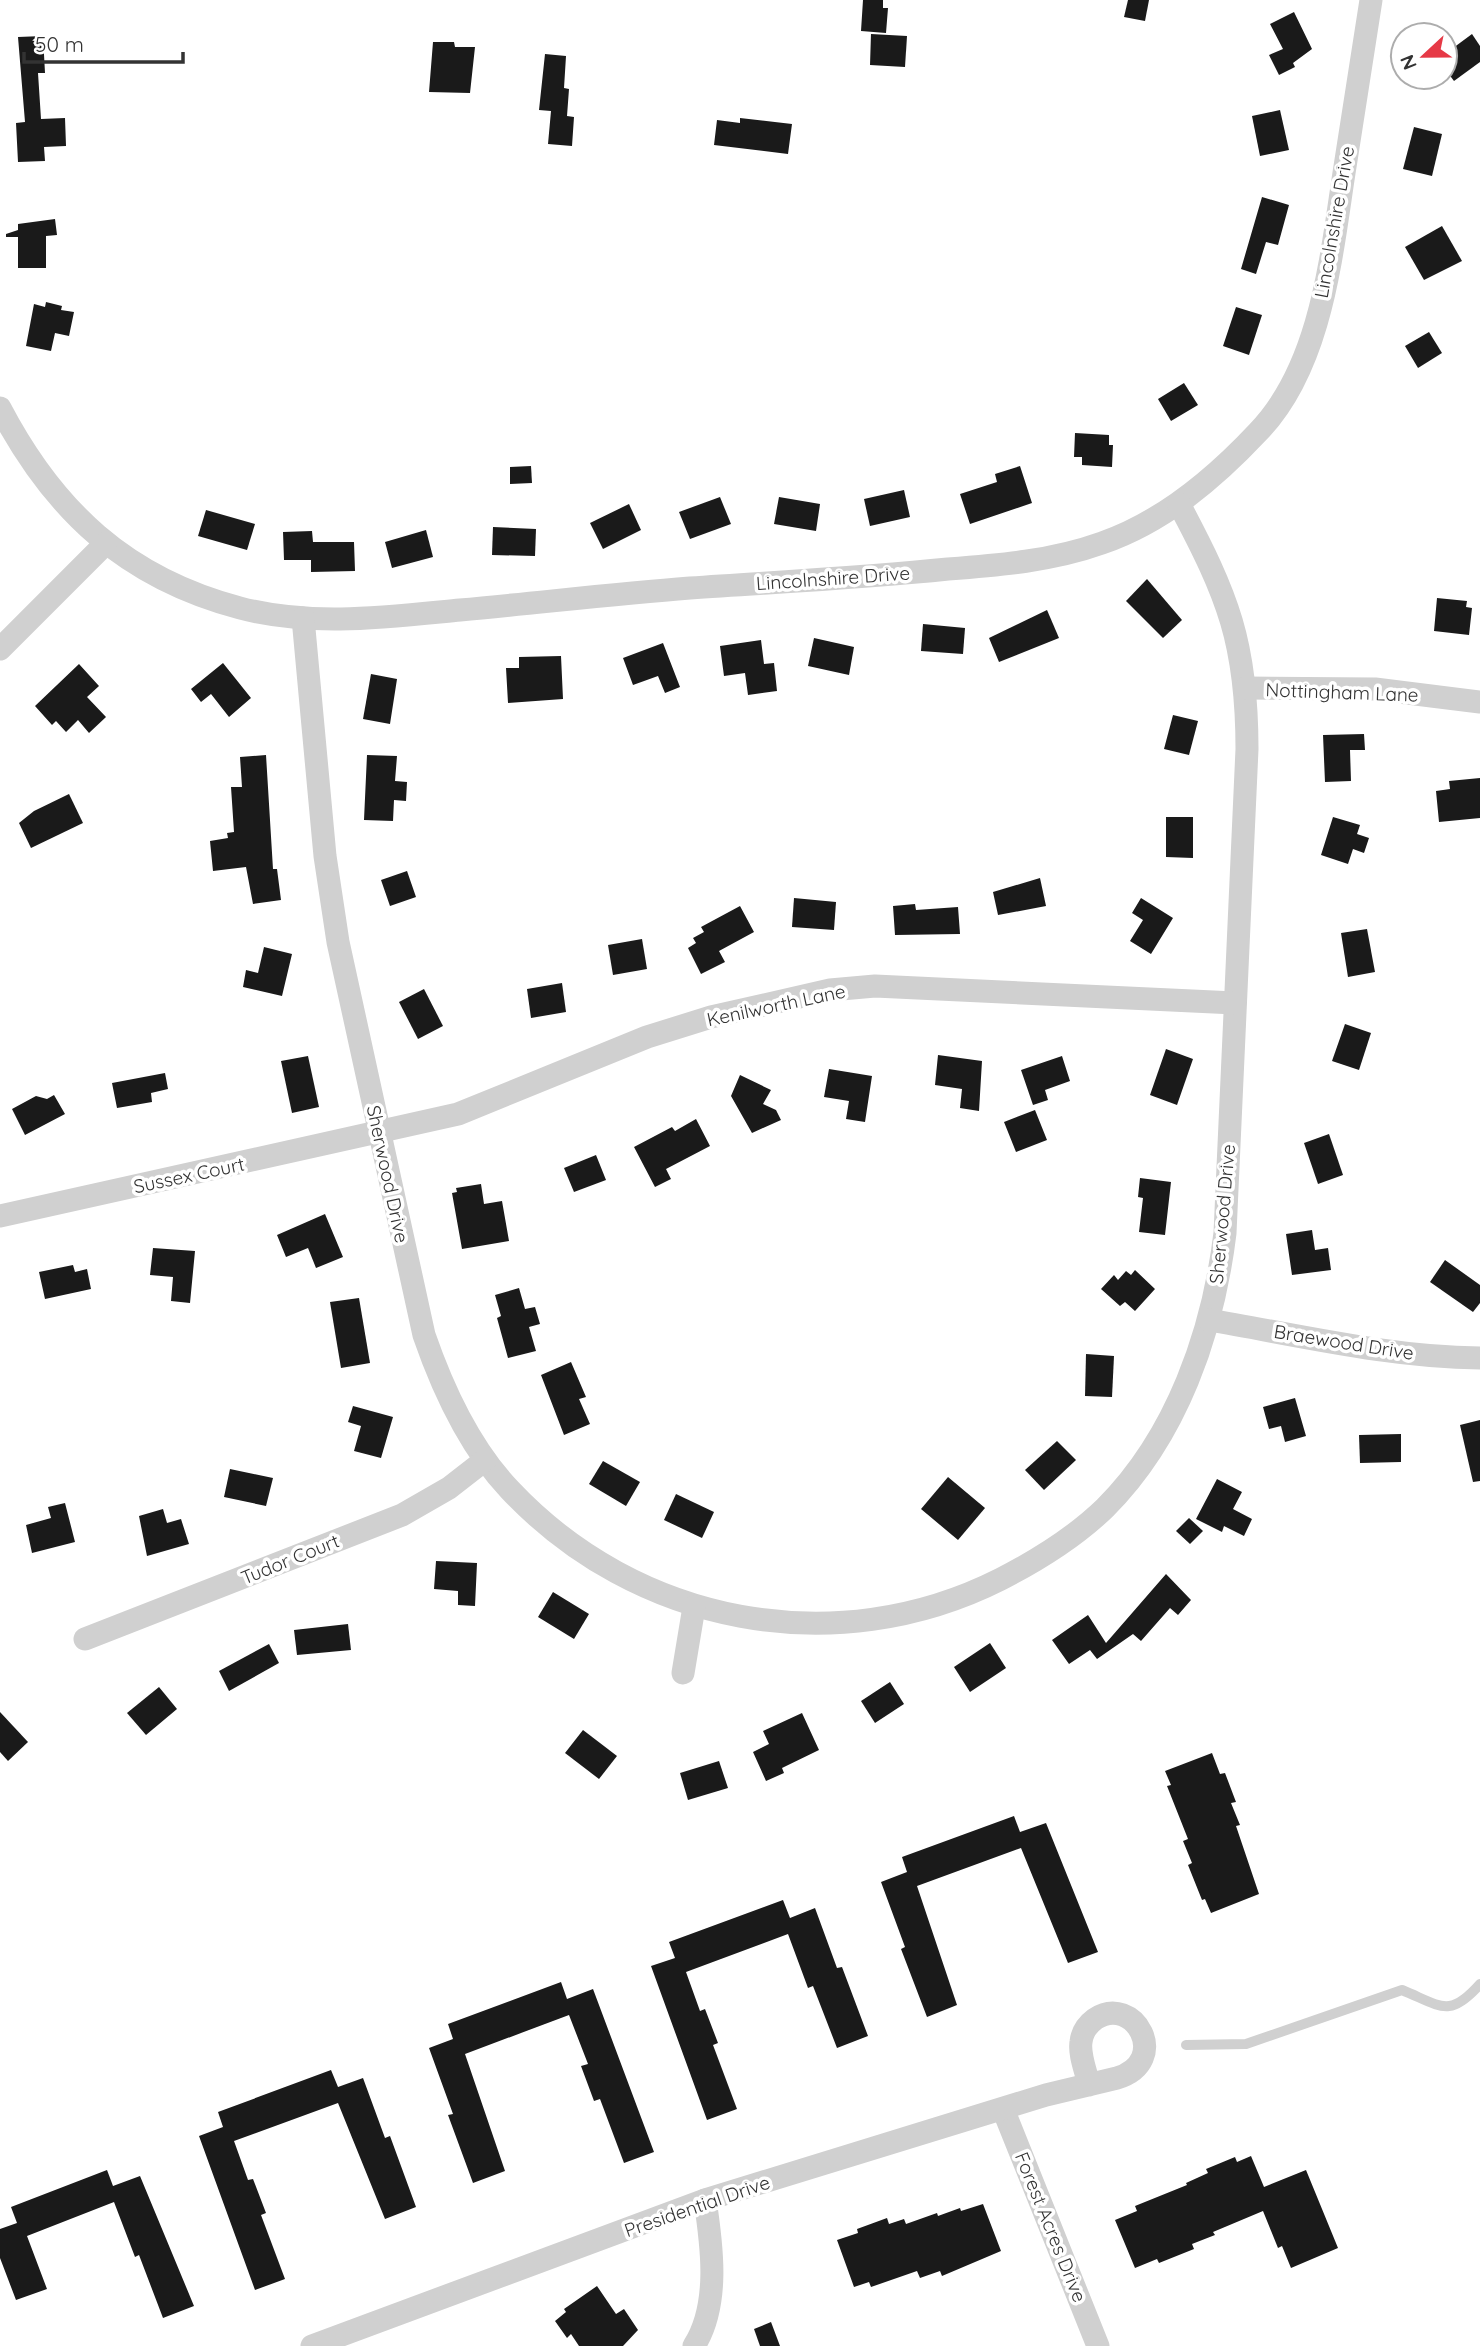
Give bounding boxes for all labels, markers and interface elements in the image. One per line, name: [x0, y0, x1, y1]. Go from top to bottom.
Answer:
scale bar: [24, 21, 184, 65]
north arrow: [1389, 21, 1459, 91]
text: 50 m: [35, 31, 84, 57]
text: N: [1394, 51, 1422, 73]
street label: Lincolnshire Drive: [1309, 144, 1359, 300]
street label: Lincolnshire Drive: [755, 561, 911, 595]
street label: Nottingham Lane: [1265, 677, 1419, 707]
street label: Kenilworth Lane: [704, 979, 848, 1031]
street label: Sherwood Drive: [362, 1103, 414, 1245]
street label: Sherwood Drive: [1204, 1143, 1240, 1285]
street label: Sussex Court: [131, 1152, 247, 1198]
street label: Braewood Drive: [1272, 1319, 1416, 1365]
street label: Tudor Court: [237, 1528, 343, 1590]
street label: Forest Acres Drive: [1010, 2148, 1092, 2306]
street label: Presidential Drive: [621, 2170, 773, 2242]

